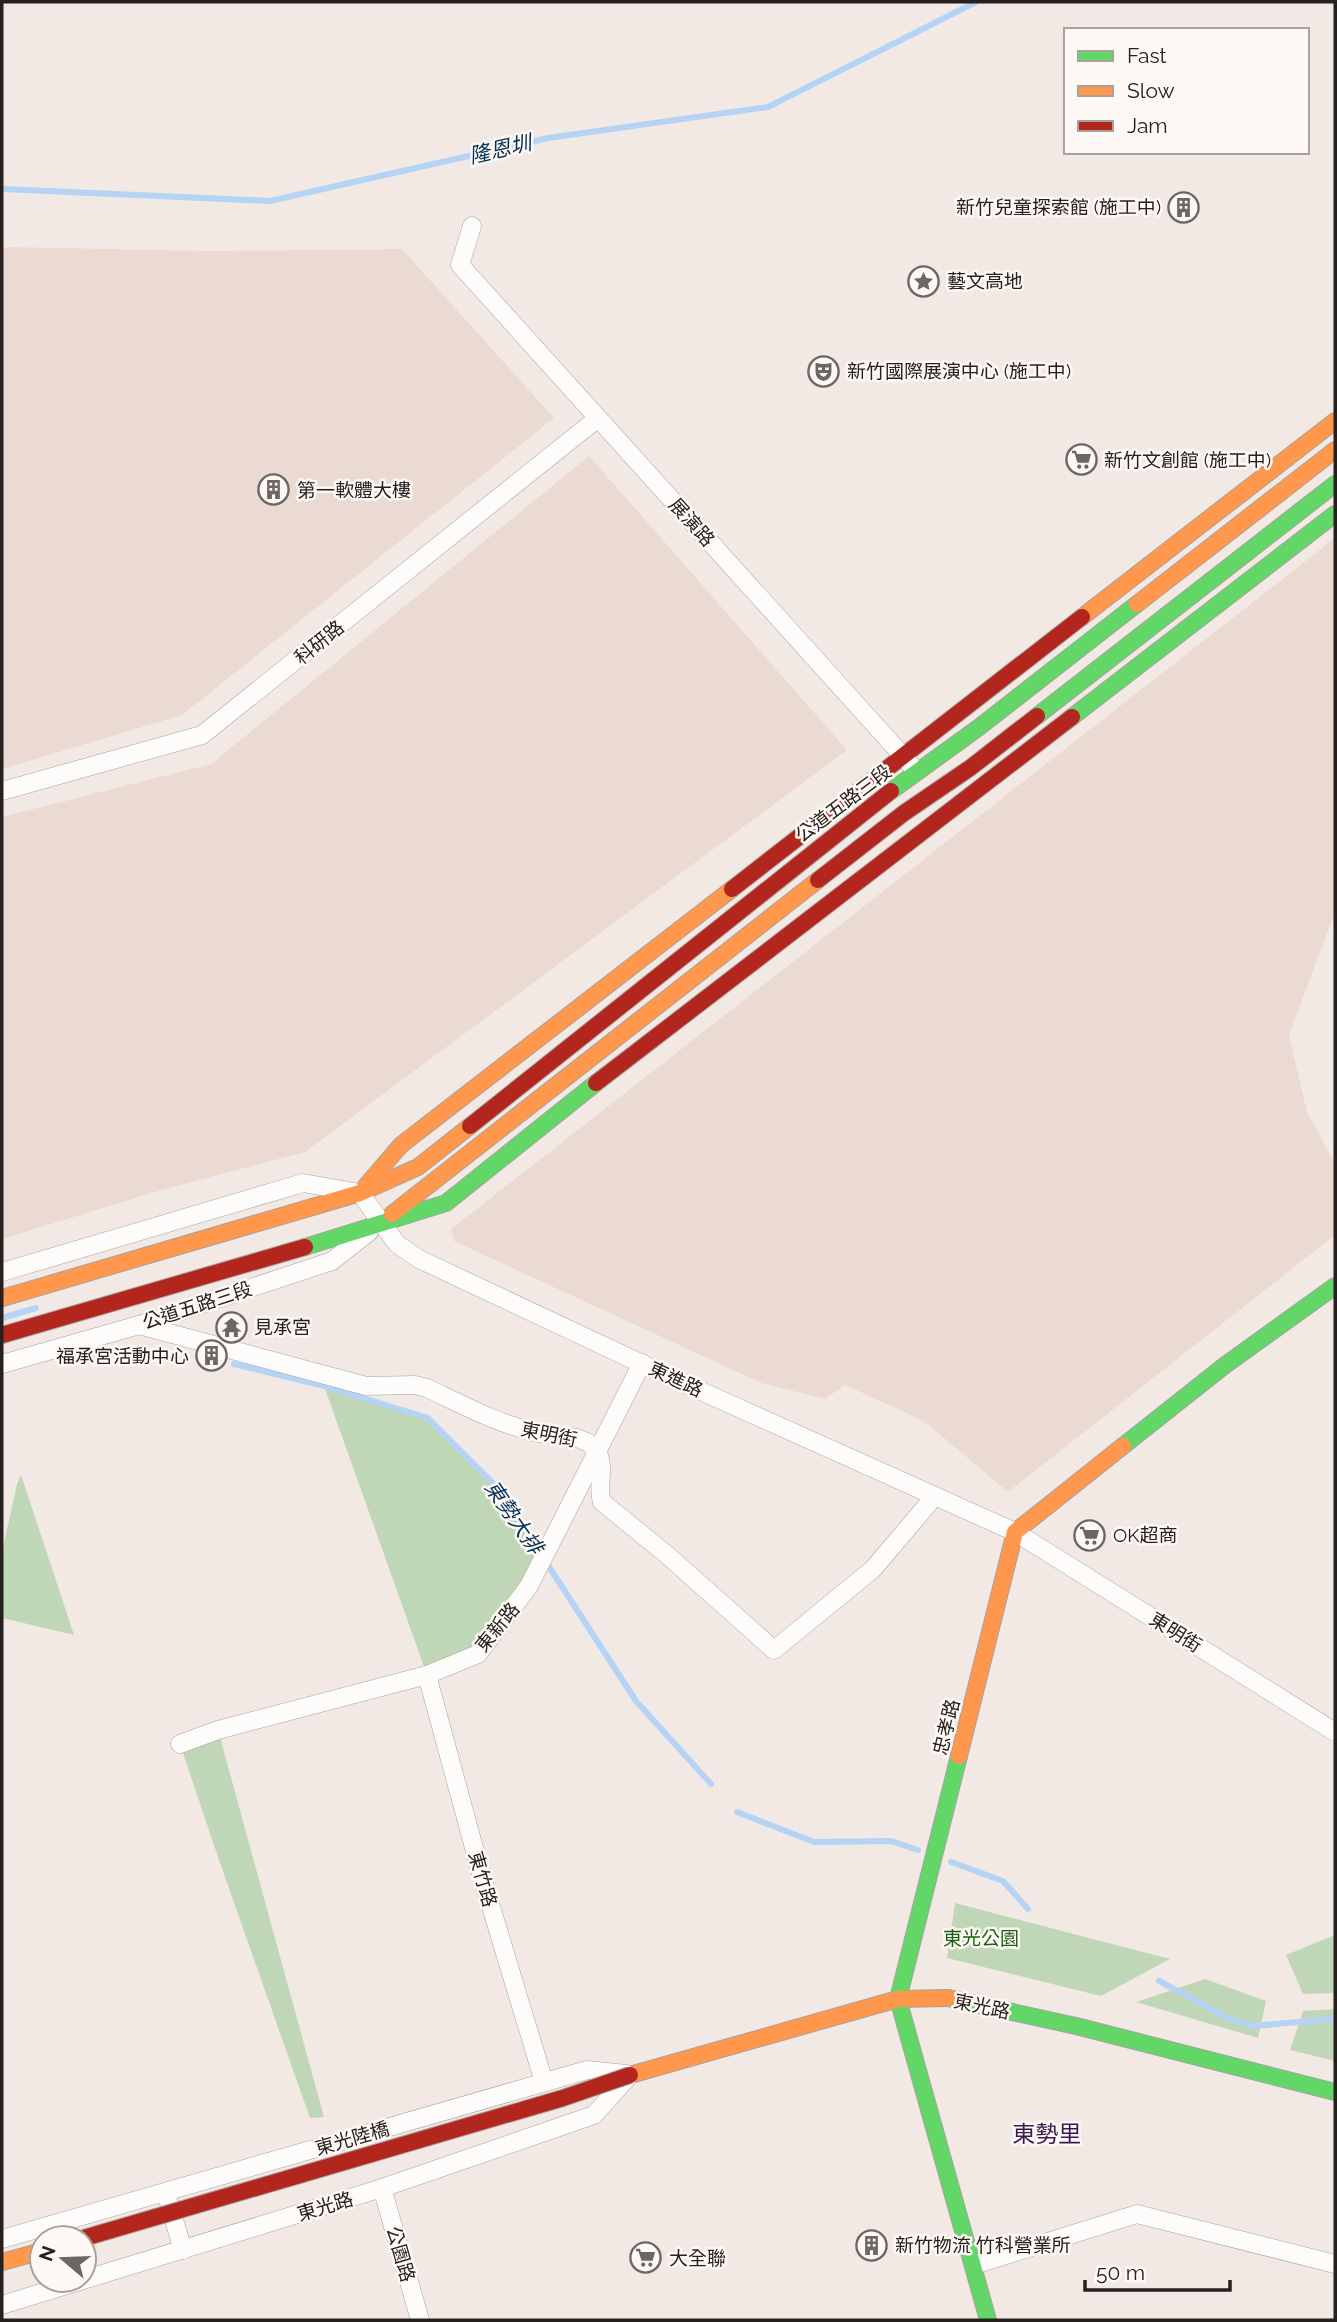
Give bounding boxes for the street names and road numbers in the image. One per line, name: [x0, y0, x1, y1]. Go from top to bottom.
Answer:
street label: 展演路: [665, 493, 719, 551]
street label: 科研路: [290, 616, 348, 668]
street label: 公道五路三段: [791, 760, 895, 846]
street label: 公道五路三段: [139, 1277, 255, 1333]
street label: 東進路: [646, 1357, 706, 1401]
street label: 東明街: [519, 1417, 579, 1451]
street label: 東新路: [471, 1598, 523, 1656]
street label: 東明街: [1146, 1608, 1206, 1656]
street label: 忠孝路: [928, 1697, 964, 1757]
street label: 東竹路: [465, 1849, 501, 1909]
street label: 東光路: [952, 1989, 1012, 2023]
street label: 東光陸橋: [312, 2117, 392, 2159]
street label: 東光路: [295, 2187, 355, 2225]
street label: 公園路: [383, 2224, 419, 2284]

